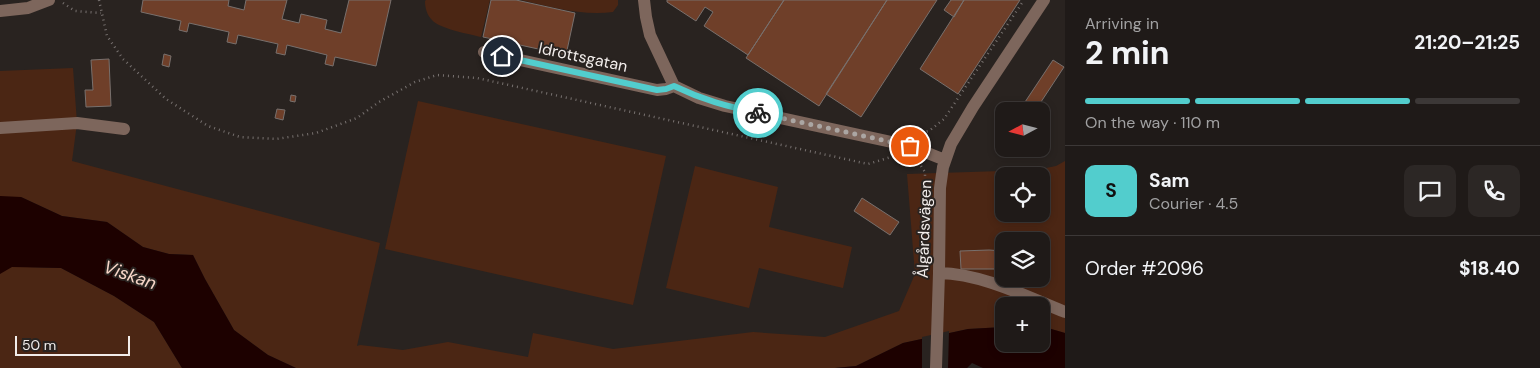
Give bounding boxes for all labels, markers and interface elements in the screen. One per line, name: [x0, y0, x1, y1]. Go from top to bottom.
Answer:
text: Arriving in: [1085, 13, 1159, 34]
text: 21:20–21:25: [1414, 30, 1520, 55]
text: 2 min: [1085, 32, 1170, 74]
pin: [481, 35, 523, 77]
street label: Idrottsgatan: [536, 37, 630, 77]
icon: home: [488, 42, 516, 70]
courier: [733, 88, 783, 138]
icon: bike: [744, 99, 772, 127]
north arrow: [995, 102, 1050, 158]
map controls: [995, 102, 1050, 352]
text: On the way · 110 m: [1085, 112, 1220, 133]
pin: [889, 125, 931, 167]
icon: bag: [896, 132, 924, 160]
button: chat: [1404, 165, 1456, 217]
button: phone: [1468, 165, 1520, 217]
button: locate: [995, 167, 1050, 222]
text: Sam: [1149, 168, 1190, 193]
text: S: [1105, 178, 1117, 203]
street label: Ålgårdsvägen: [912, 179, 936, 279]
text: Courier · 4.5: [1149, 193, 1238, 214]
button: layers: [995, 232, 1050, 287]
water label: Viskan: [100, 255, 160, 295]
text: Order #2096: [1085, 256, 1204, 281]
text: $18.40: [1459, 256, 1520, 281]
button: +: [995, 297, 1050, 352]
scale bar: [15, 333, 130, 356]
text: 50 m: [22, 336, 56, 354]

